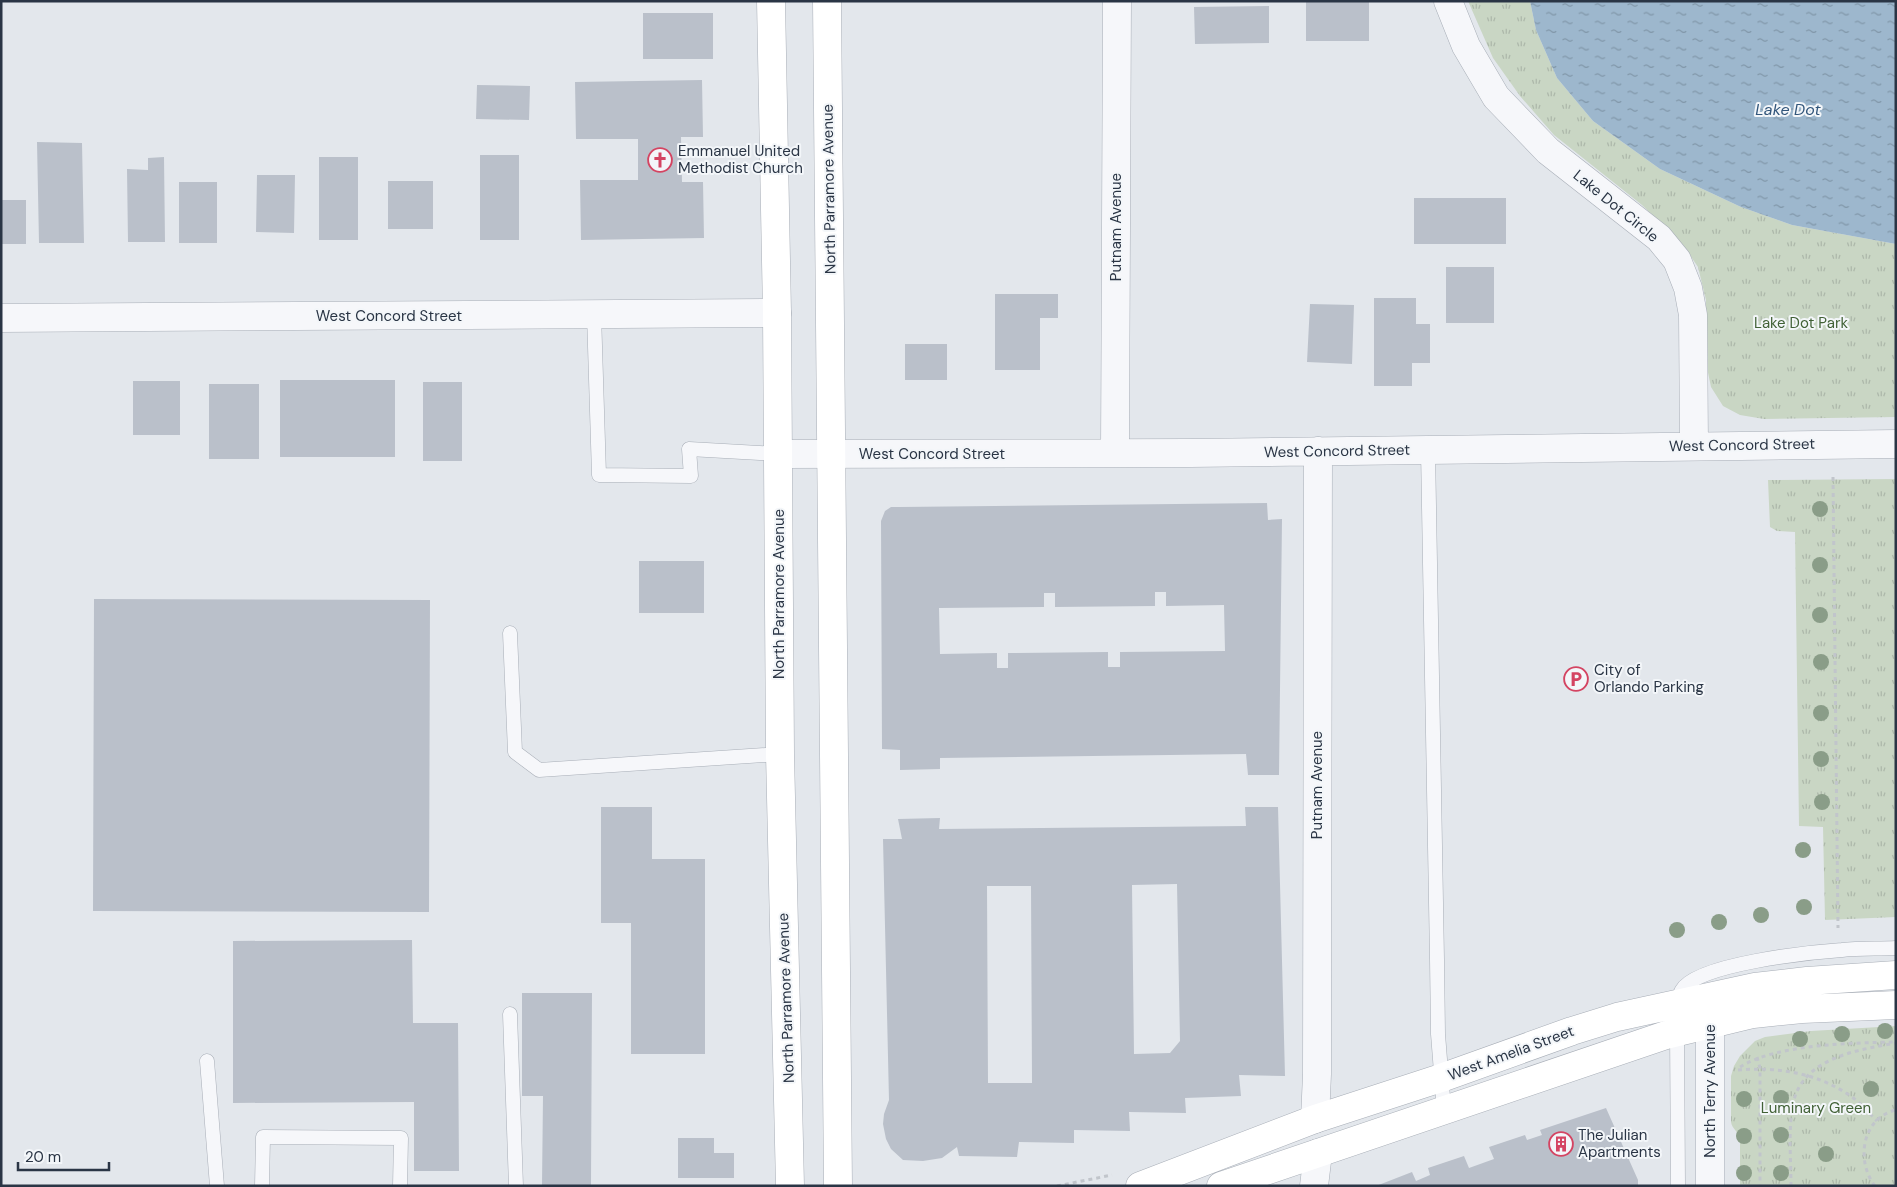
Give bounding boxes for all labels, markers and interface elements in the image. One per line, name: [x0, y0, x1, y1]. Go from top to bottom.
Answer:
water label: Lake Dot: [1755, 99, 1821, 120]
street label: North Parramore Avenue: [818, 104, 840, 274]
place label: Emmanuel United Methodist Church: [678, 141, 803, 178]
church icon: Emmanuel United Methodist Church: [647, 147, 673, 173]
street label: Lake Dot Circle: [1569, 165, 1663, 247]
street label: Putnam Avenue: [1106, 173, 1126, 281]
street label: West Concord Street: [316, 306, 462, 326]
park label: Lake Dot Park: [1754, 313, 1848, 333]
street label: West Concord Street: [1669, 434, 1815, 456]
street label: West Concord Street: [1264, 440, 1410, 462]
street label: West Concord Street: [859, 444, 1005, 464]
street label: North Parramore Avenue: [769, 509, 789, 679]
place label: City of Orlando Parking: [1594, 660, 1704, 697]
parking icon: City of Orlando Parking: [1563, 666, 1589, 692]
street label: Putnam Avenue: [1307, 731, 1327, 839]
street label: North Parramore Avenue: [773, 913, 799, 1083]
street label: West Amelia Street: [1445, 1021, 1577, 1085]
street label: North Terry Avenue: [1700, 1024, 1720, 1158]
park label: Luminary Green: [1761, 1098, 1871, 1118]
place label: The Julian Apartments: [1578, 1125, 1661, 1162]
building icon: The Julian Apartments: [1548, 1131, 1574, 1157]
scale bar: [18, 1140, 109, 1172]
text: 20 m: [25, 1147, 61, 1167]

